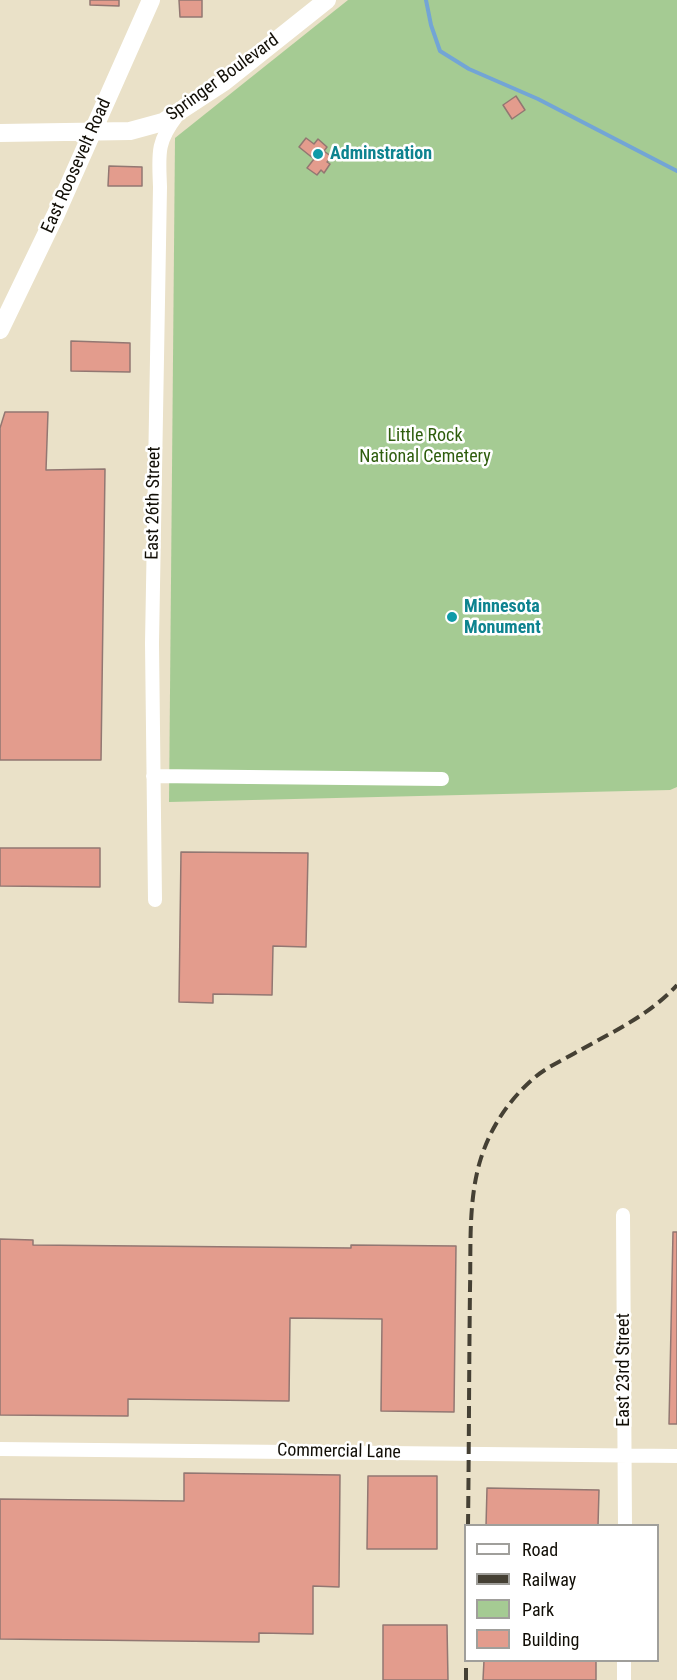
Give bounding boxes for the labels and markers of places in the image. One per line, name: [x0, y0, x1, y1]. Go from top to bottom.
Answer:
place label: Adminstration: [330, 143, 432, 165]
marker: Adminstration: [311, 147, 325, 161]
place label: Minnesota Monument: [464, 596, 541, 638]
marker: Minnesota Monument: [445, 610, 459, 624]

